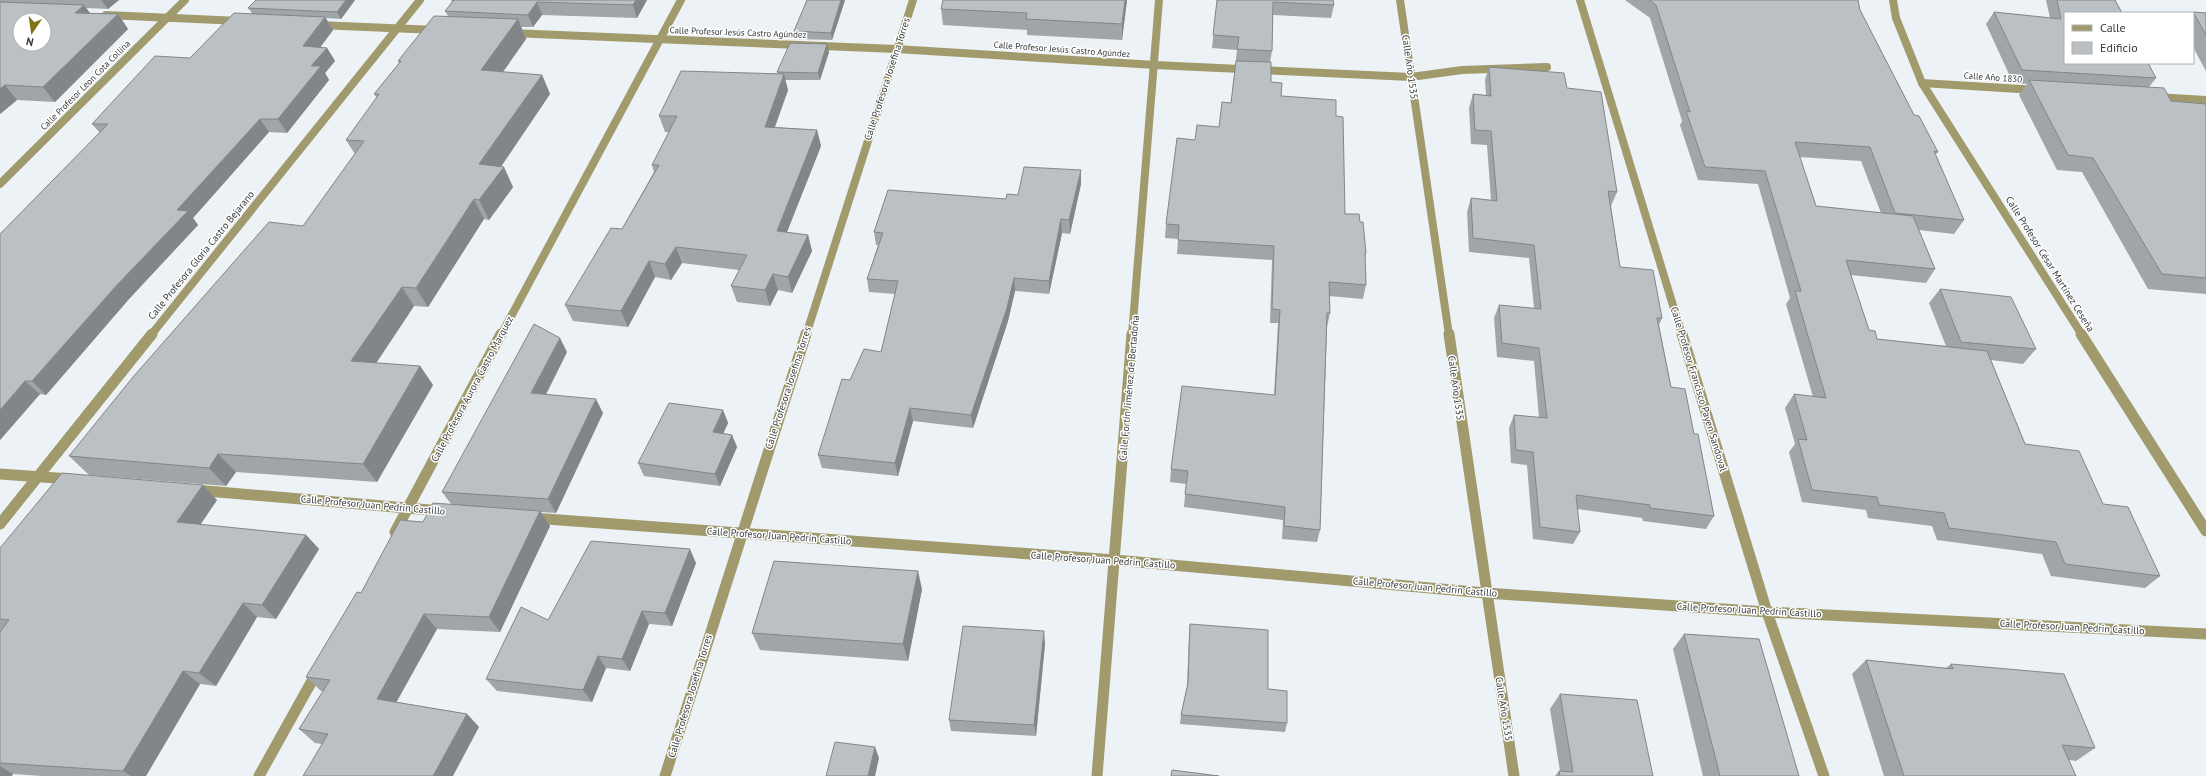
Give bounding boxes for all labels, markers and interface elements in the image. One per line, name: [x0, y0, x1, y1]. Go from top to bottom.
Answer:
north arrow: [12, 12, 52, 52]
legend: [2064, 12, 2194, 64]
street label: Calle Profesora Josefina Torres: [861, 16, 913, 142]
text: Calle: [2100, 20, 2126, 35]
street label: Calle Profesor Jesús Castro Agúndez: [669, 24, 807, 40]
text: N: [25, 34, 35, 49]
street label: Calle Año 1535: [1399, 34, 1421, 100]
street label: Calle Profesor Leon Cota Collina: [38, 38, 132, 132]
street label: Calle Profesor Jesús Castro Agúndez: [993, 39, 1131, 59]
text: Edificio: [2100, 40, 2138, 55]
street label: Calle Año 1830: [1963, 69, 2023, 85]
street label: Calle Profesora Gloria Castro Bejarano: [145, 188, 257, 322]
street label: Calle Profesor César Martínez Ceseña: [2003, 194, 2097, 334]
street label: Calle Profesor Francisco Payen Sandoval: [1668, 305, 1730, 473]
street label: Calle Profesora Aurora Castro Marquez: [428, 314, 516, 464]
street label: Calle Fortín Jiménez de Bertadoña: [1116, 315, 1142, 461]
street label: Calle Profesora Josefina Torres: [762, 325, 814, 451]
street label: Calle Año 1535: [1445, 355, 1467, 421]
street label: Calle Profesor Juan Pedrin Castillo: [300, 492, 446, 518]
street label: Calle Profesor Juan Pedrin Castillo: [706, 524, 852, 548]
street label: Calle Profesor Juan Pedrin Castillo: [1030, 548, 1176, 572]
street label: Calle Profesor Juan Pedrin Castillo: [1352, 574, 1498, 600]
street label: Calle Profesor Juan Pedrin Castillo: [1676, 600, 1822, 620]
street label: Calle Profesor Juan Pedrin Castillo: [1999, 617, 2145, 637]
street label: Calle Profesora Josefina Torres: [665, 633, 715, 759]
street label: Calle Año 1535: [1493, 676, 1515, 742]

